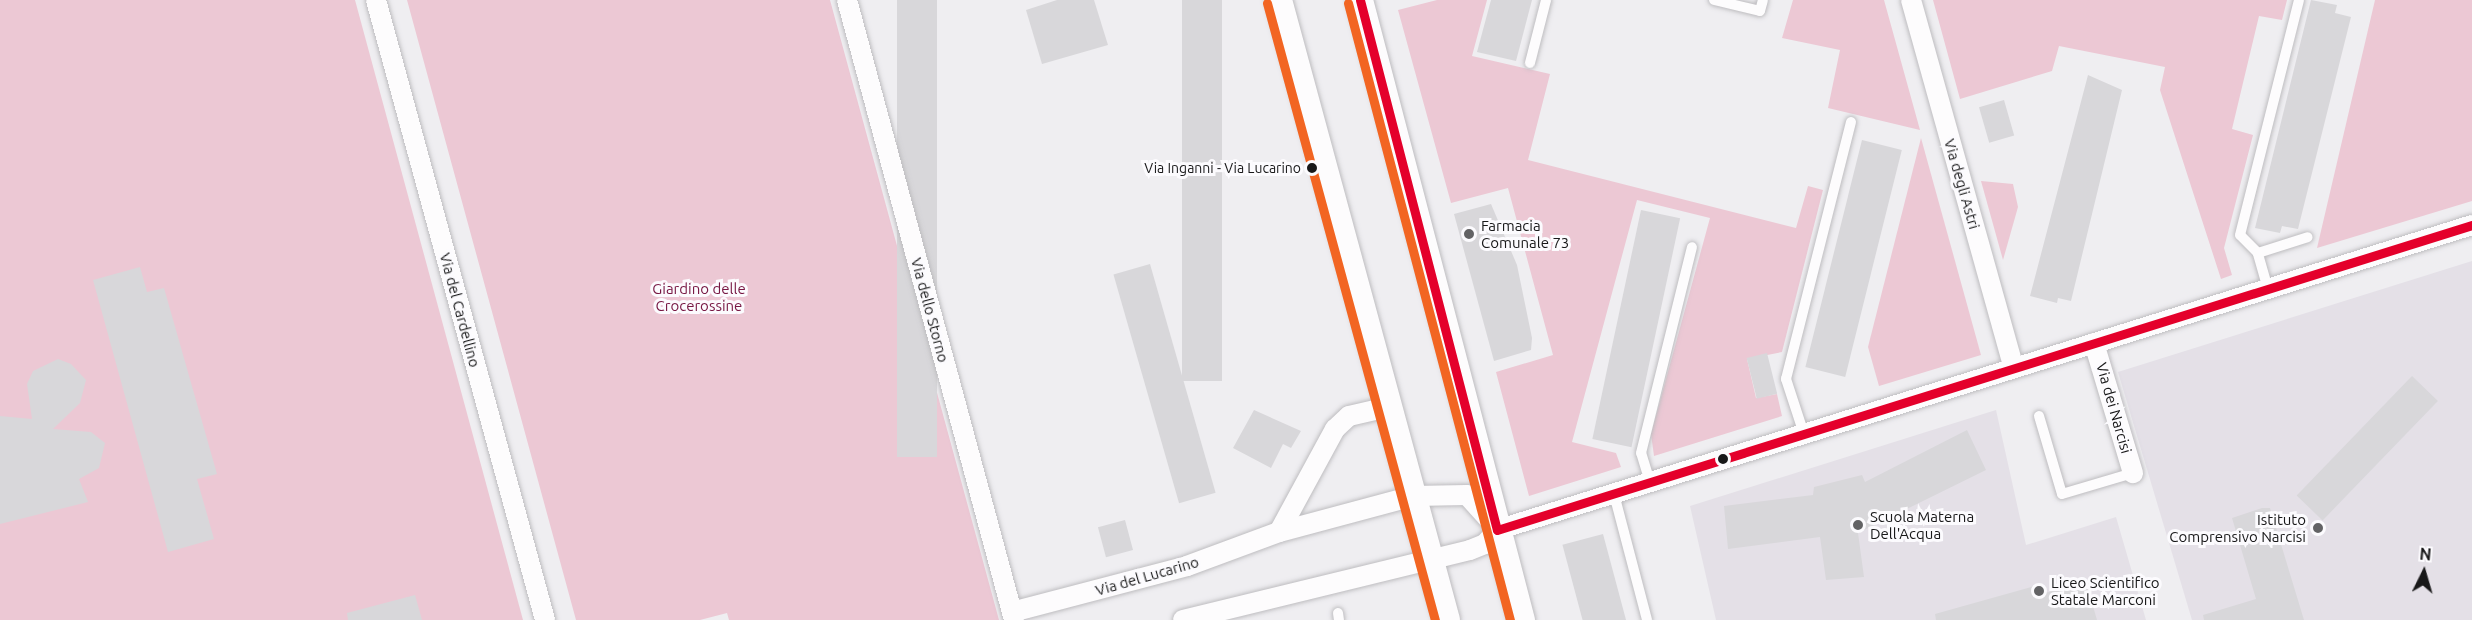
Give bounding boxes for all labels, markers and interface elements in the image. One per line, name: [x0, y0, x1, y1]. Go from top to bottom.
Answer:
street label: Via degli Astri: [1941, 137, 1983, 231]
place label: Via Inganni - Via Lucarino: [1144, 160, 1301, 176]
marker: Via Inganni - Via Lucarino: [1306, 162, 1318, 174]
place label: Farmacia Comunale 73: [1481, 216, 1569, 251]
marker: Farmacia Comunale 73: [1462, 227, 1476, 241]
street label: Via del Cardellino: [436, 251, 484, 369]
street label: Via dello Storno: [907, 256, 953, 364]
park label: Giardino delle Crocerossine: [652, 279, 746, 314]
street label: Via dei Narcisi: [2092, 360, 2136, 456]
unlabelled marker: [1717, 453, 1729, 465]
place label: Scuola Materna Dell'Acqua: [1870, 507, 1974, 542]
place label: Istituto Comprensivo Narcisi: [2169, 510, 2306, 545]
marker: Scuola Materna Dell'Acqua: [1851, 518, 1865, 532]
marker: Istituto Comprensivo Narcisi: [2311, 521, 2325, 535]
north arrow: [2394, 542, 2454, 602]
text: N: [2419, 545, 2432, 564]
street label: Via del Lucarino: [1093, 553, 1201, 599]
place label: Liceo Scientifico Statale Marconi: [2051, 573, 2160, 608]
marker: Liceo Scientifico Statale Marconi: [2032, 584, 2046, 598]

